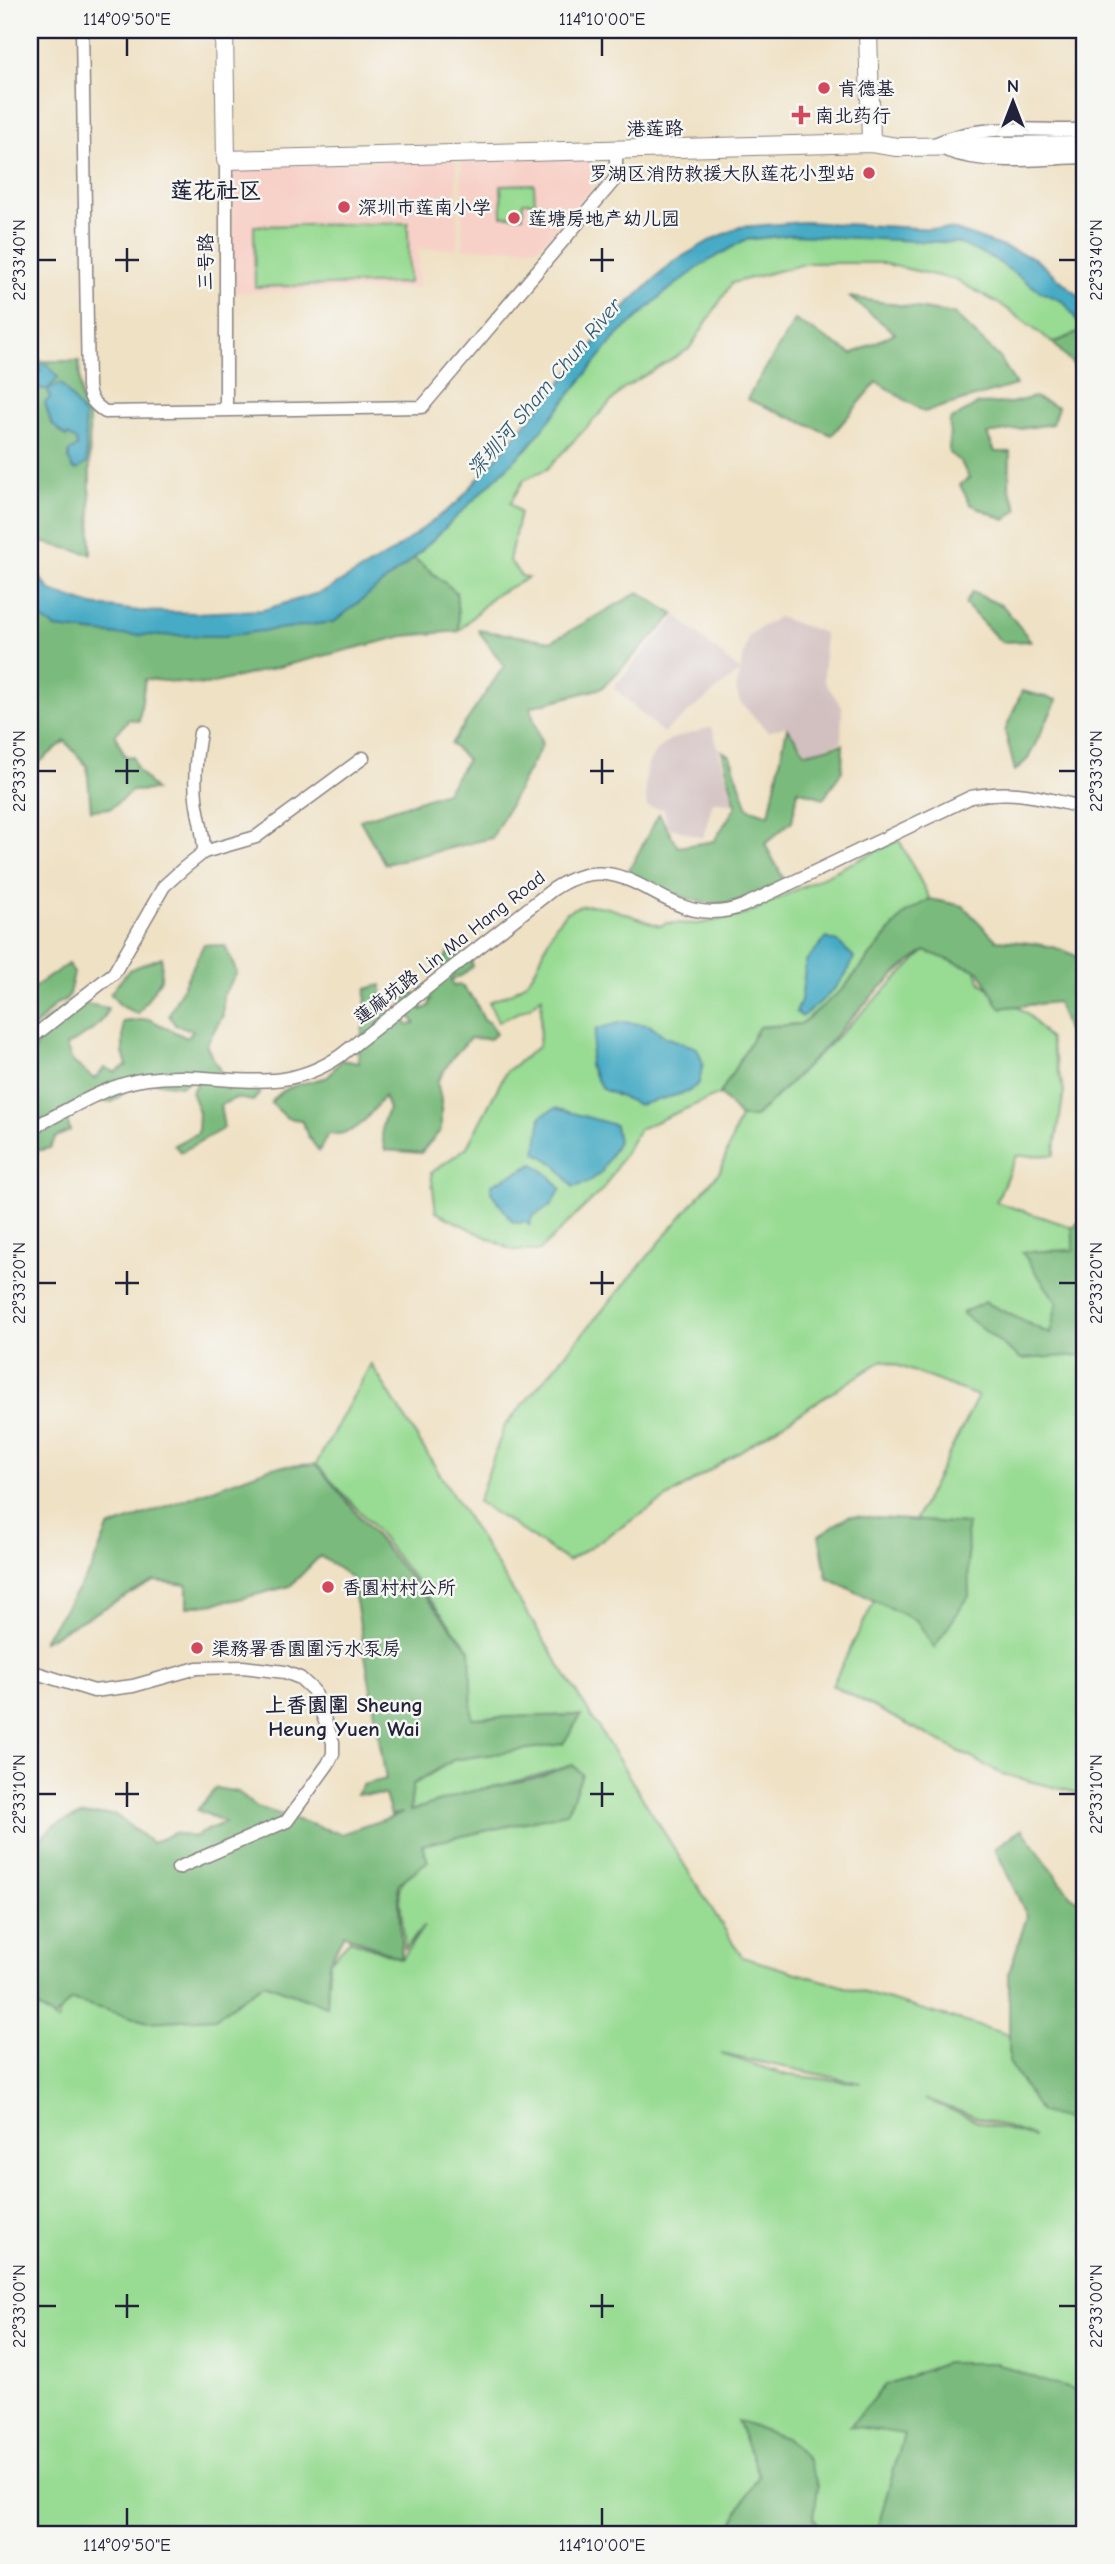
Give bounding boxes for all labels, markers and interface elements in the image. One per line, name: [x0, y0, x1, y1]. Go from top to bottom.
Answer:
text: 114°09'50"E: [83, 9, 171, 30]
text: 114°10'00"E: [559, 9, 646, 30]
north arrow: [978, 66, 1048, 136]
text: N: [1007, 75, 1019, 97]
place label: 肯德基: [838, 78, 895, 100]
marker: 肯德基: [816, 80, 832, 96]
place label: 南北药行: [815, 105, 891, 127]
marker: 南北药行: [793, 107, 809, 123]
street label: 港莲路: [626, 118, 684, 140]
place label: 罗湖区消防救援大队莲花小型站: [589, 163, 855, 185]
marker: 罗湖区消防救援大队莲花小型站: [861, 165, 877, 181]
district label: 莲花社区: [170, 177, 262, 204]
place label: 深圳市莲南小学: [358, 197, 491, 219]
marker: 深圳市莲南小学: [336, 199, 352, 215]
place label: 莲塘房地产幼儿园: [528, 208, 680, 230]
marker: 莲塘房地产幼儿园: [506, 210, 522, 226]
text: 22°33'40"N: [9, 219, 30, 301]
text: 22°33'40"N: [1086, 219, 1107, 301]
street label: 三号路: [195, 233, 217, 291]
water label: 深圳河 Sham Chun River: [462, 292, 627, 483]
text: 22°33'30"N: [9, 730, 30, 812]
text: 22°33'30"N: [1086, 730, 1107, 812]
street label: 蓮麻坑路 Lin Ma Hang Road: [350, 866, 550, 1029]
text: 22°33'20"N: [9, 1242, 30, 1324]
text: 22°33'20"N: [1086, 1242, 1107, 1324]
place label: 香園村村公所: [342, 1577, 456, 1599]
marker: 香園村村公所: [320, 1579, 336, 1595]
place label: 渠務署香園圍污水泵房: [211, 1638, 401, 1660]
marker: 渠務署香園圍污水泵房: [189, 1640, 205, 1656]
district label: 上香園圍 Sheung Heung Yuen Wai: [265, 1693, 423, 1741]
text: 22°33'10"N: [9, 1754, 30, 1834]
text: 22°33'10"N: [1086, 1754, 1107, 1834]
text: 22°33'00"N: [9, 2264, 30, 2348]
text: 22°33'00"N: [1086, 2264, 1107, 2348]
text: 114°09'50"E: [83, 2535, 171, 2556]
text: 114°10'00"E: [559, 2535, 646, 2556]

